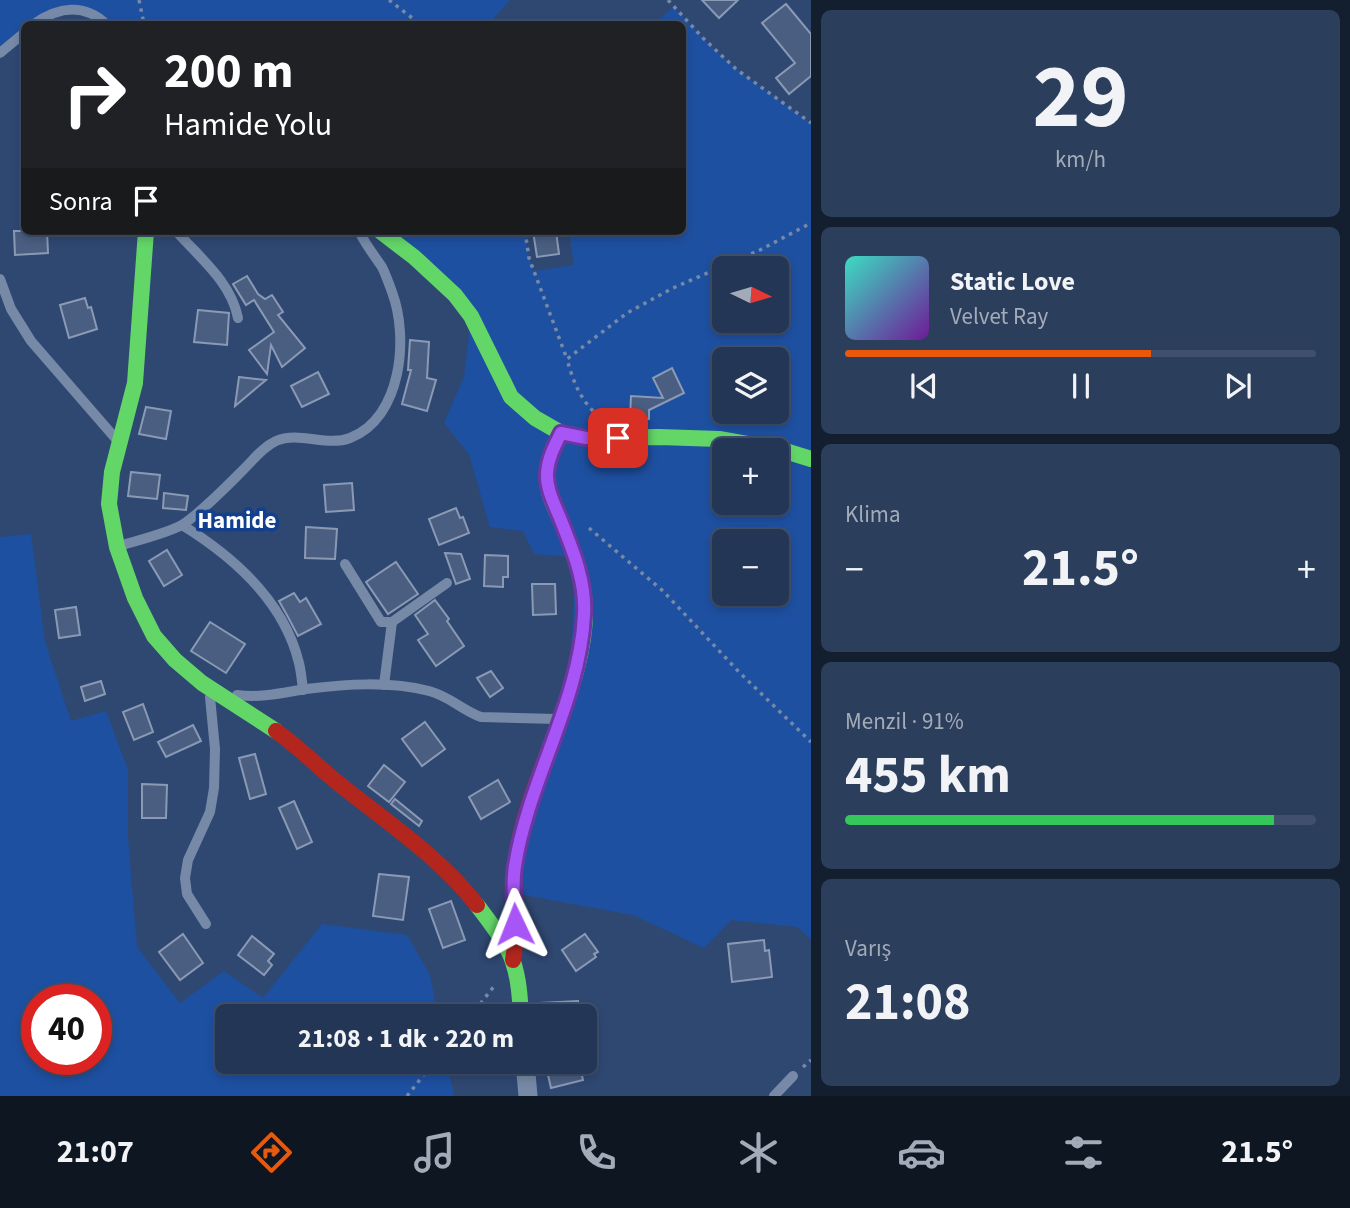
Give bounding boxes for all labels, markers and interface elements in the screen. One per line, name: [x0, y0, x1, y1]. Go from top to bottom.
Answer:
text: 29: [1032, 33, 1129, 162]
text: 200 m: [164, 37, 293, 107]
icon: right: [49, 49, 140, 140]
text: Hamide Yolu: [164, 102, 332, 148]
text: km/h: [1055, 143, 1106, 176]
icon: arrive: [127, 182, 165, 220]
text: Sonra: [49, 183, 113, 220]
north arrow: [712, 256, 789, 332]
map controls: [712, 256, 789, 606]
text: Static Love: [950, 263, 1075, 300]
text: Velvet Ray: [950, 300, 1048, 333]
button: layers: [712, 347, 789, 424]
icon: previous: [905, 367, 943, 405]
icon: pause: [1062, 367, 1100, 405]
icon: next: [1219, 367, 1257, 405]
pin: [588, 408, 648, 468]
icon: arrive: [599, 419, 637, 457]
button: +: [712, 438, 789, 515]
text: Klima: [845, 498, 901, 531]
district label: Hamide: [198, 504, 276, 537]
button: −: [712, 529, 789, 606]
text: 21.5°: [1022, 532, 1139, 606]
text: −: [845, 543, 864, 597]
text: +: [1297, 543, 1316, 597]
text: Menzil · 91%: [845, 705, 964, 738]
text: 455 km: [845, 739, 1011, 813]
position arrow: [478, 887, 552, 961]
text: Varış: [845, 932, 891, 965]
text: 21:08: [845, 966, 970, 1040]
speed limit sign: 40: [21, 984, 112, 1075]
text: 21:08 · 1 dk · 220 m: [298, 1020, 514, 1057]
icon: directions: [247, 1128, 296, 1177]
icon: music: [410, 1128, 459, 1177]
icon: phone: [572, 1128, 621, 1177]
icon: climate: [734, 1128, 783, 1177]
icon: car: [897, 1128, 946, 1177]
icon: filters: [1059, 1128, 1108, 1177]
text: 21:07: [57, 1129, 134, 1175]
text: 21.5°: [1221, 1129, 1293, 1175]

